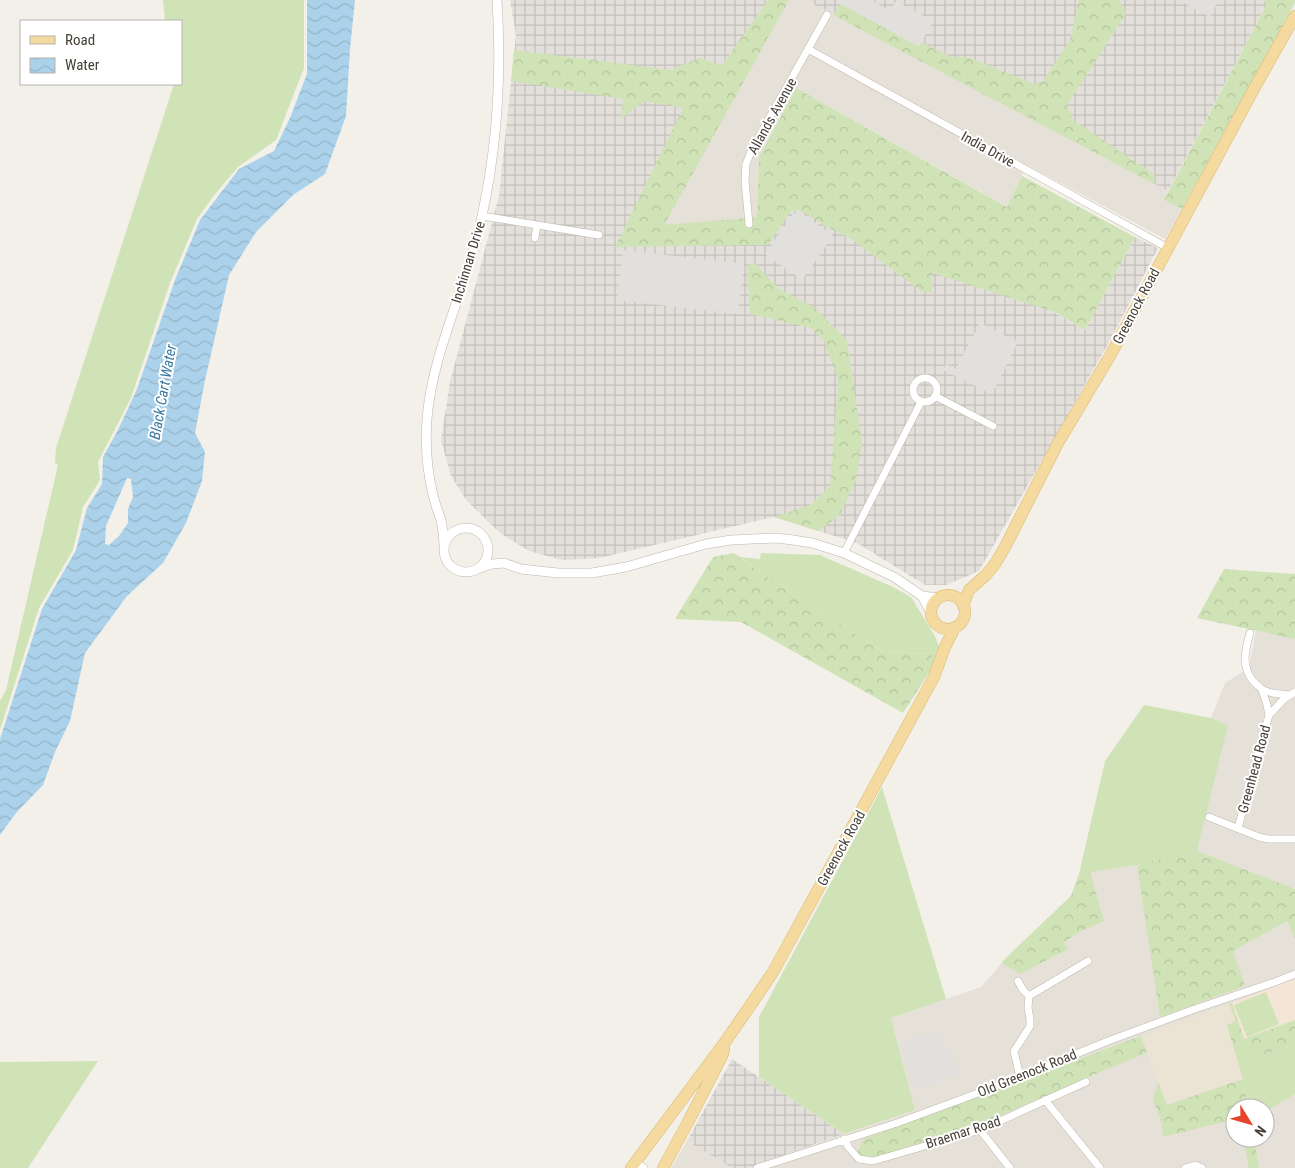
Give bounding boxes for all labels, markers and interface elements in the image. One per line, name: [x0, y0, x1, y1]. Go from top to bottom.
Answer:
legend: [20, 20, 182, 85]
text: Road: [65, 31, 95, 49]
text: Water: [65, 56, 100, 74]
street label: Allands Avenue: [744, 75, 800, 157]
street label: India Drive: [959, 128, 1018, 170]
street label: Inchinnan Drive: [448, 219, 488, 305]
street label: Greenock Road: [1109, 265, 1163, 347]
water label: Black Cart Water: [146, 343, 180, 441]
street label: Greenhead Road: [1235, 723, 1273, 815]
street label: Greenock Road: [814, 808, 868, 888]
street label: Old Greenock Road: [975, 1046, 1079, 1100]
north arrow: [1225, 1098, 1275, 1148]
street label: Braemar Road: [924, 1112, 1002, 1152]
text: N: [1251, 1123, 1269, 1139]

